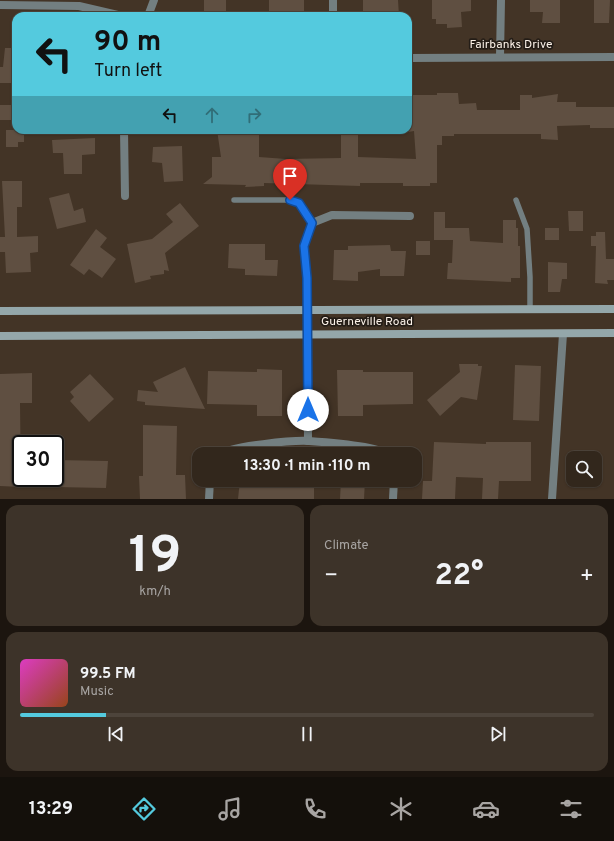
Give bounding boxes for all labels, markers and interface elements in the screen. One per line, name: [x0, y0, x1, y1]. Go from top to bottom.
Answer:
text: 90 m: [94, 25, 161, 61]
icon: left: [28, 28, 80, 80]
street label: Fairbanks Drive: [470, 37, 552, 53]
text: Turn left: [94, 60, 162, 83]
icon: left: [159, 104, 181, 126]
icon: ahead: [201, 104, 223, 126]
icon: right: [243, 104, 265, 126]
pin: [273, 159, 307, 200]
icon: arrive: [279, 165, 301, 187]
street label: Guerneville Road: [321, 314, 413, 330]
position arrow: [287, 389, 329, 431]
speed limit sign: 30: [12, 435, 64, 487]
map controls: [566, 451, 602, 487]
button: search: [566, 451, 602, 487]
text: 13:30 · 1 min · 110 m: [243, 457, 371, 476]
text: 19: [129, 525, 181, 591]
text: Climate: [324, 538, 369, 554]
text: 22°: [434, 558, 484, 595]
text: −: [324, 563, 338, 590]
text: +: [580, 563, 594, 590]
text: km/h: [139, 584, 171, 600]
text: 99.5 FM: [80, 665, 136, 684]
text: Music: [80, 684, 114, 700]
icon: previous: [105, 723, 127, 745]
icon: pause: [296, 723, 318, 745]
icon: next: [487, 723, 509, 745]
icon: directions: [130, 795, 158, 823]
icon: music: [216, 795, 244, 823]
icon: phone: [301, 795, 329, 823]
icon: climate: [387, 795, 415, 823]
icon: car: [472, 795, 500, 823]
icon: filters: [557, 795, 585, 823]
text: 13:29: [29, 798, 73, 821]

